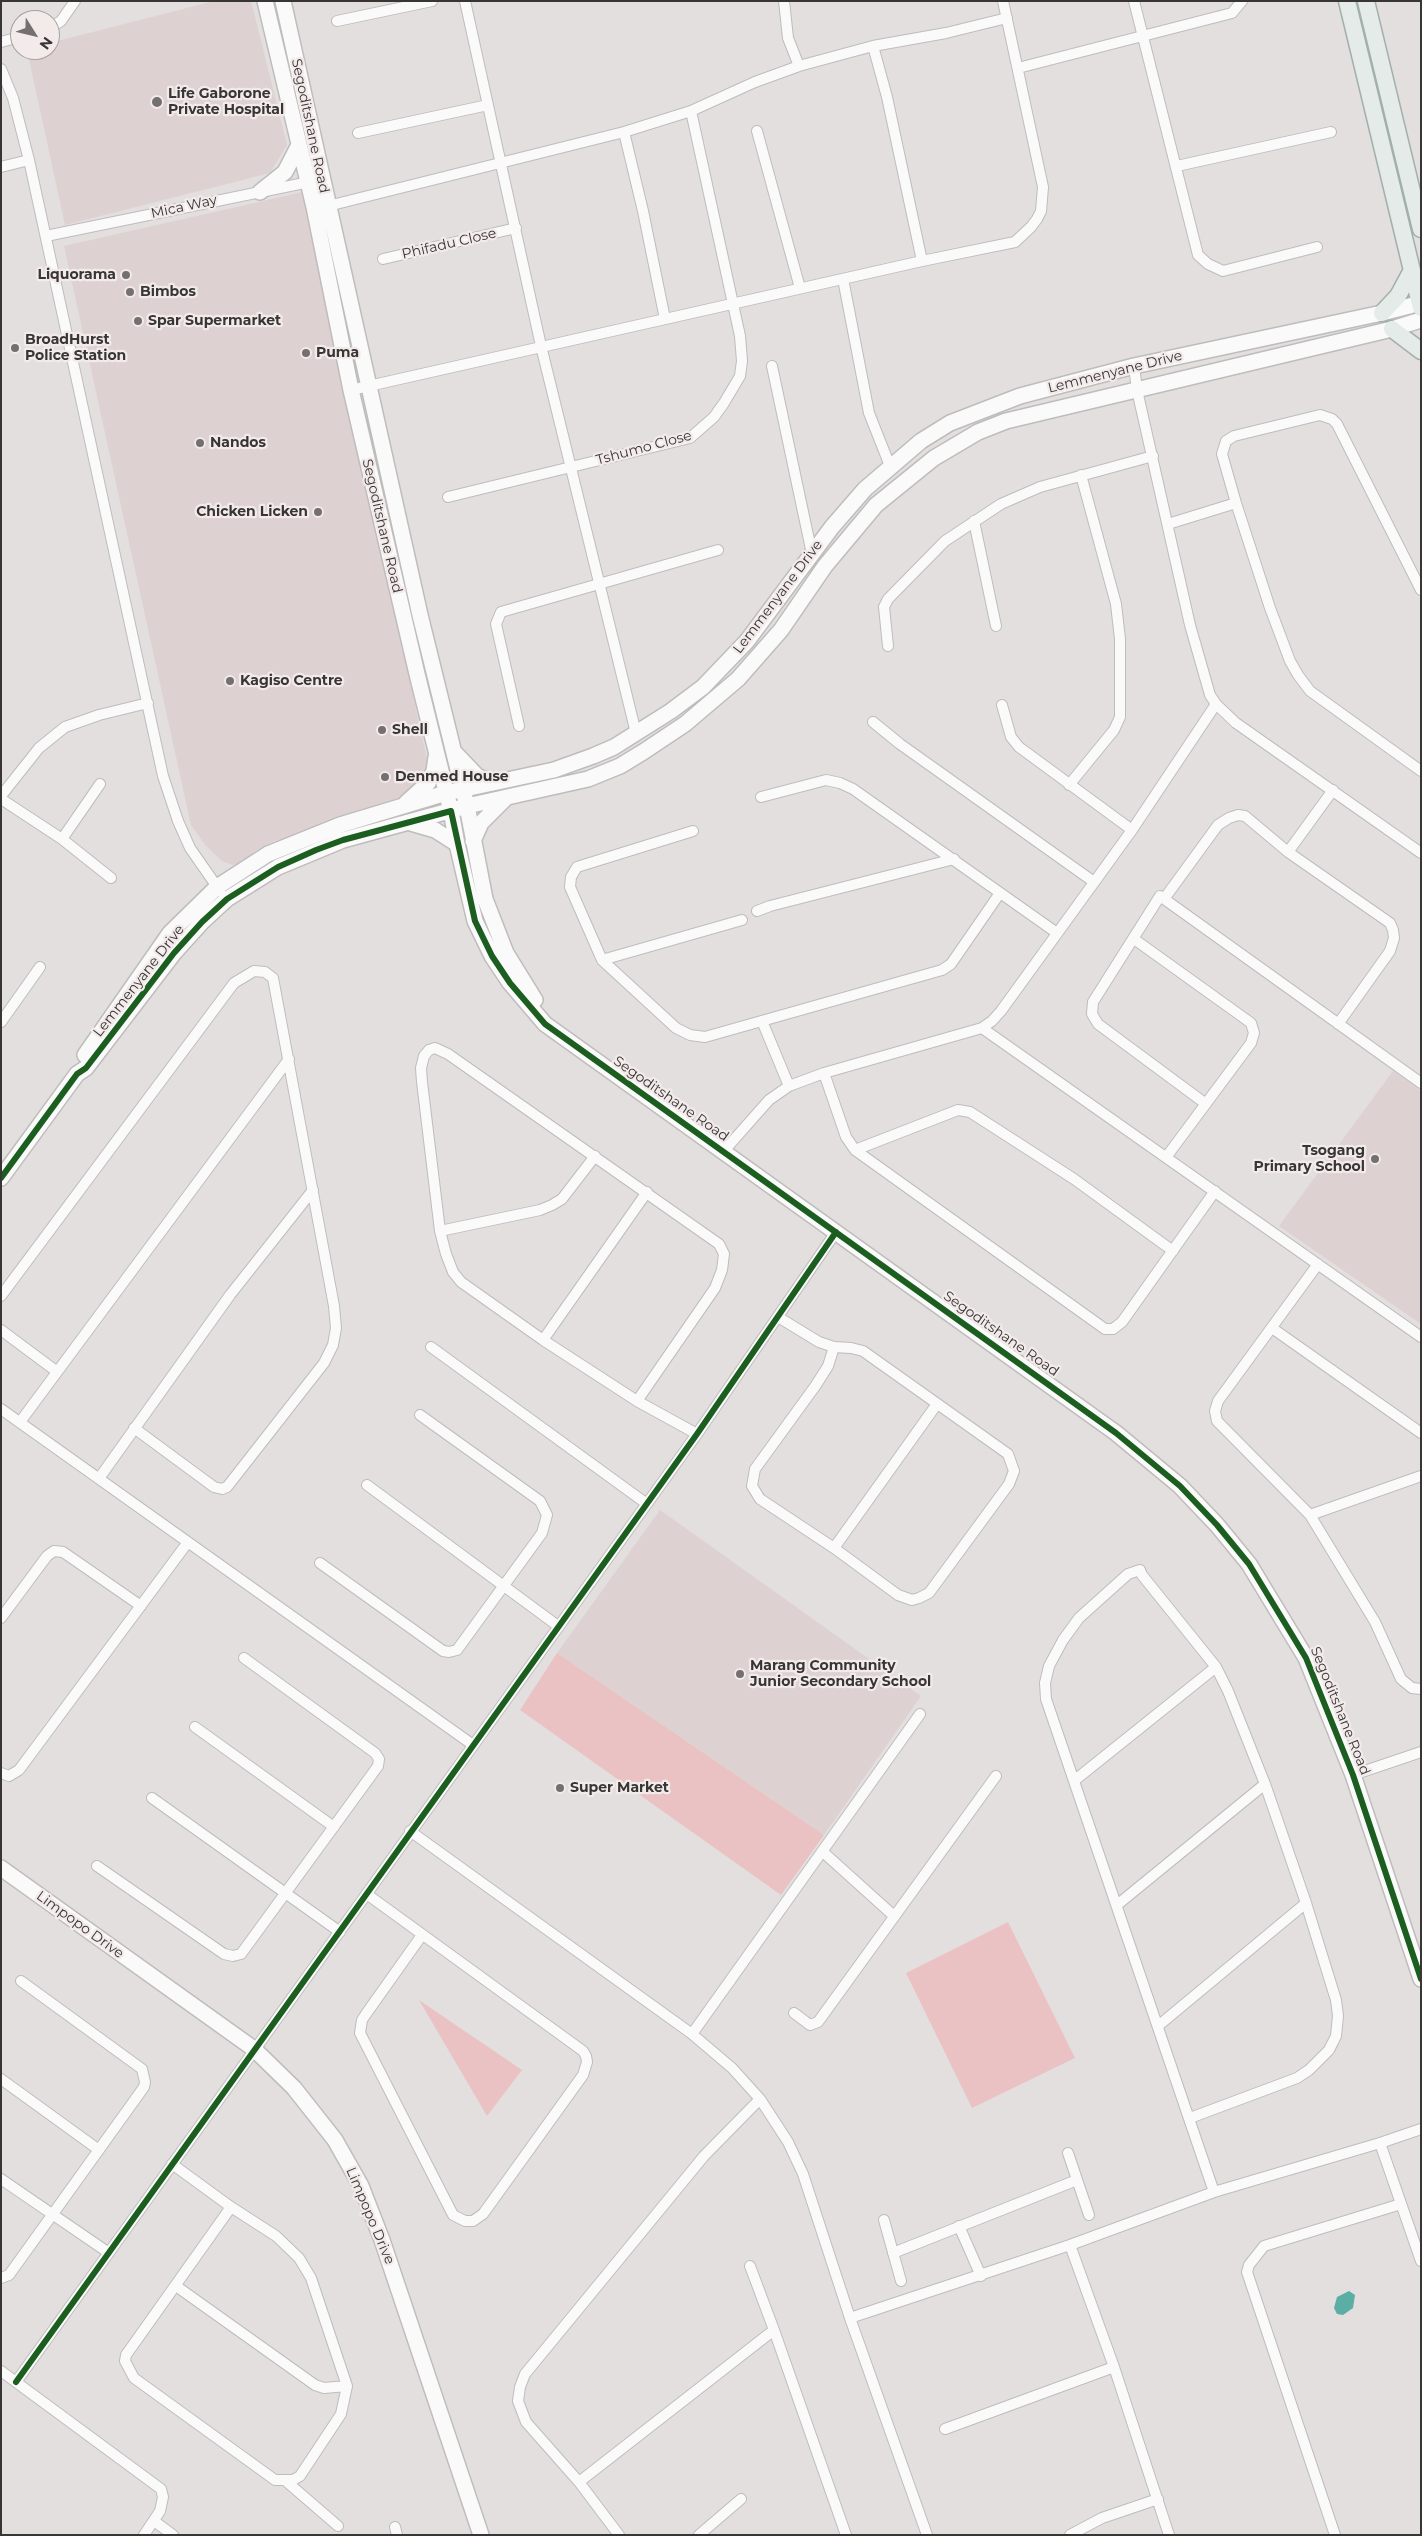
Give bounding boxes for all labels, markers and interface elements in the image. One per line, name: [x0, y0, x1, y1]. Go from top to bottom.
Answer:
north arrow: [10, 10, 60, 60]
text: N: [36, 33, 57, 53]
street label: Segoditshane Road: [288, 57, 332, 195]
place label: Life Gaborone Private Hospital: [168, 86, 284, 118]
marker: Life Gaborone Private Hospital: [150, 95, 164, 109]
street label: Mica Way: [149, 192, 219, 222]
street label: Phifadu Close: [400, 225, 498, 263]
place label: Liquorama: [37, 267, 116, 283]
marker: Liquorama: [120, 269, 132, 281]
place label: Bimbos: [140, 284, 196, 300]
marker: Bimbos: [124, 286, 136, 298]
place label: Spar Supermarket: [148, 313, 281, 329]
marker: Spar Supermarket: [132, 315, 144, 327]
place label: BroadHurst Police Station: [25, 332, 126, 364]
marker: BroadHurst Police Station: [9, 342, 21, 354]
place label: Puma: [316, 345, 359, 361]
marker: Puma: [300, 347, 312, 359]
street label: Lemmenyane Drive: [1046, 347, 1184, 397]
street label: Tshumo Close: [594, 427, 694, 469]
place label: Nandos: [210, 435, 266, 451]
marker: Nandos: [194, 437, 206, 449]
street label: Segoditshane Road: [358, 457, 406, 595]
place label: Chicken Licken: [196, 504, 308, 520]
marker: Chicken Licken: [312, 506, 324, 518]
street label: Lemmenyane Drive: [730, 537, 826, 657]
place label: Kagiso Centre: [240, 673, 343, 689]
marker: Kagiso Centre: [224, 675, 236, 687]
place label: Shell: [392, 722, 428, 738]
marker: Shell: [376, 724, 388, 736]
place label: Denmed House: [395, 769, 509, 785]
marker: Denmed House: [379, 771, 391, 783]
street label: Lemmenyane Drive: [90, 922, 188, 1040]
street label: Segoditshane Road: [610, 1053, 732, 1145]
place label: Tsogang Primary School: [1254, 1143, 1365, 1176]
marker: Tsogang Primary School: [1369, 1153, 1381, 1165]
street label: Segoditshane Road: [940, 1288, 1062, 1380]
street label: Segoditshane Road: [1307, 1644, 1373, 1778]
place label: Marang Community Junior Secondary School: [750, 1658, 931, 1690]
marker: Marang Community Junior Secondary School: [734, 1668, 746, 1680]
place label: Super Market: [570, 1780, 669, 1796]
marker: Super Market: [554, 1782, 566, 1794]
street label: Limpopo Drive: [33, 1888, 127, 1962]
street label: Limpopo Drive: [342, 2165, 398, 2267]

